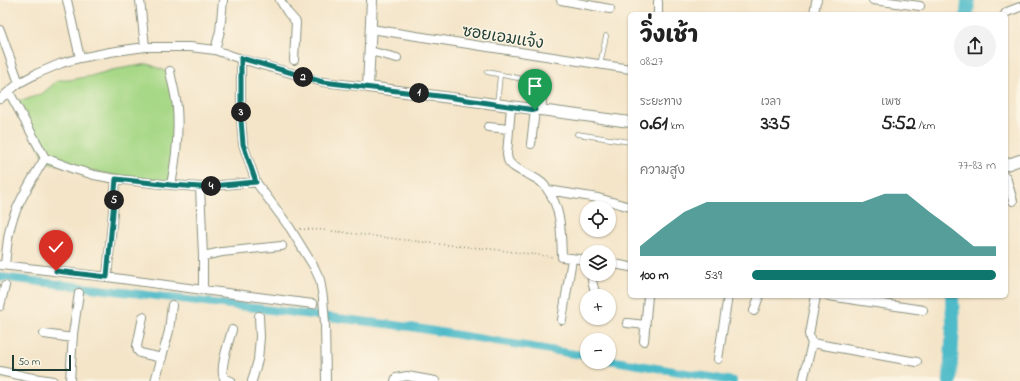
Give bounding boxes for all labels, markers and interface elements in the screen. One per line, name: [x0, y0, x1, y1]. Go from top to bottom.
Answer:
street label: ซอยเอมแจ้ง: [460, 20, 545, 56]
text: วิ่งเช้า: [640, 21, 698, 53]
button: share: [954, 25, 996, 67]
text: 08:27: [640, 52, 663, 71]
pin: 2: [293, 67, 313, 87]
text: 2: [300, 69, 306, 85]
pin: [518, 69, 552, 110]
icon: arrive: [524, 75, 546, 97]
pin: 1: [409, 83, 429, 103]
text: 1: [417, 85, 421, 101]
text: ระยะทาง: [640, 94, 682, 110]
text: เวลา: [761, 94, 781, 110]
text: เพซ: [881, 94, 901, 110]
pin: 3: [231, 102, 251, 122]
text: 3: [239, 104, 243, 120]
text: 0.61: [640, 110, 668, 139]
text: 3:35: [761, 110, 790, 139]
text: 5:52: [881, 110, 916, 139]
text: km: [668, 118, 684, 134]
text: /km: [916, 118, 935, 134]
text: 77–83 m: [958, 156, 996, 175]
text: ความสูง: [640, 161, 685, 180]
pin: 4: [201, 176, 221, 196]
text: 4: [209, 178, 213, 194]
pin: 5: [104, 190, 124, 210]
text: 5: [111, 192, 117, 208]
map controls: [580, 201, 616, 369]
button: locate: [580, 201, 616, 237]
pin: [39, 230, 73, 271]
icon: check: [45, 236, 67, 258]
button: layers: [580, 245, 616, 281]
text: 100 m: [640, 266, 669, 285]
text: 5:39: [704, 266, 722, 285]
button: +: [580, 289, 616, 325]
button: −: [580, 333, 616, 369]
scale bar: [12, 353, 71, 372]
text: 50 m: [18, 354, 40, 370]

